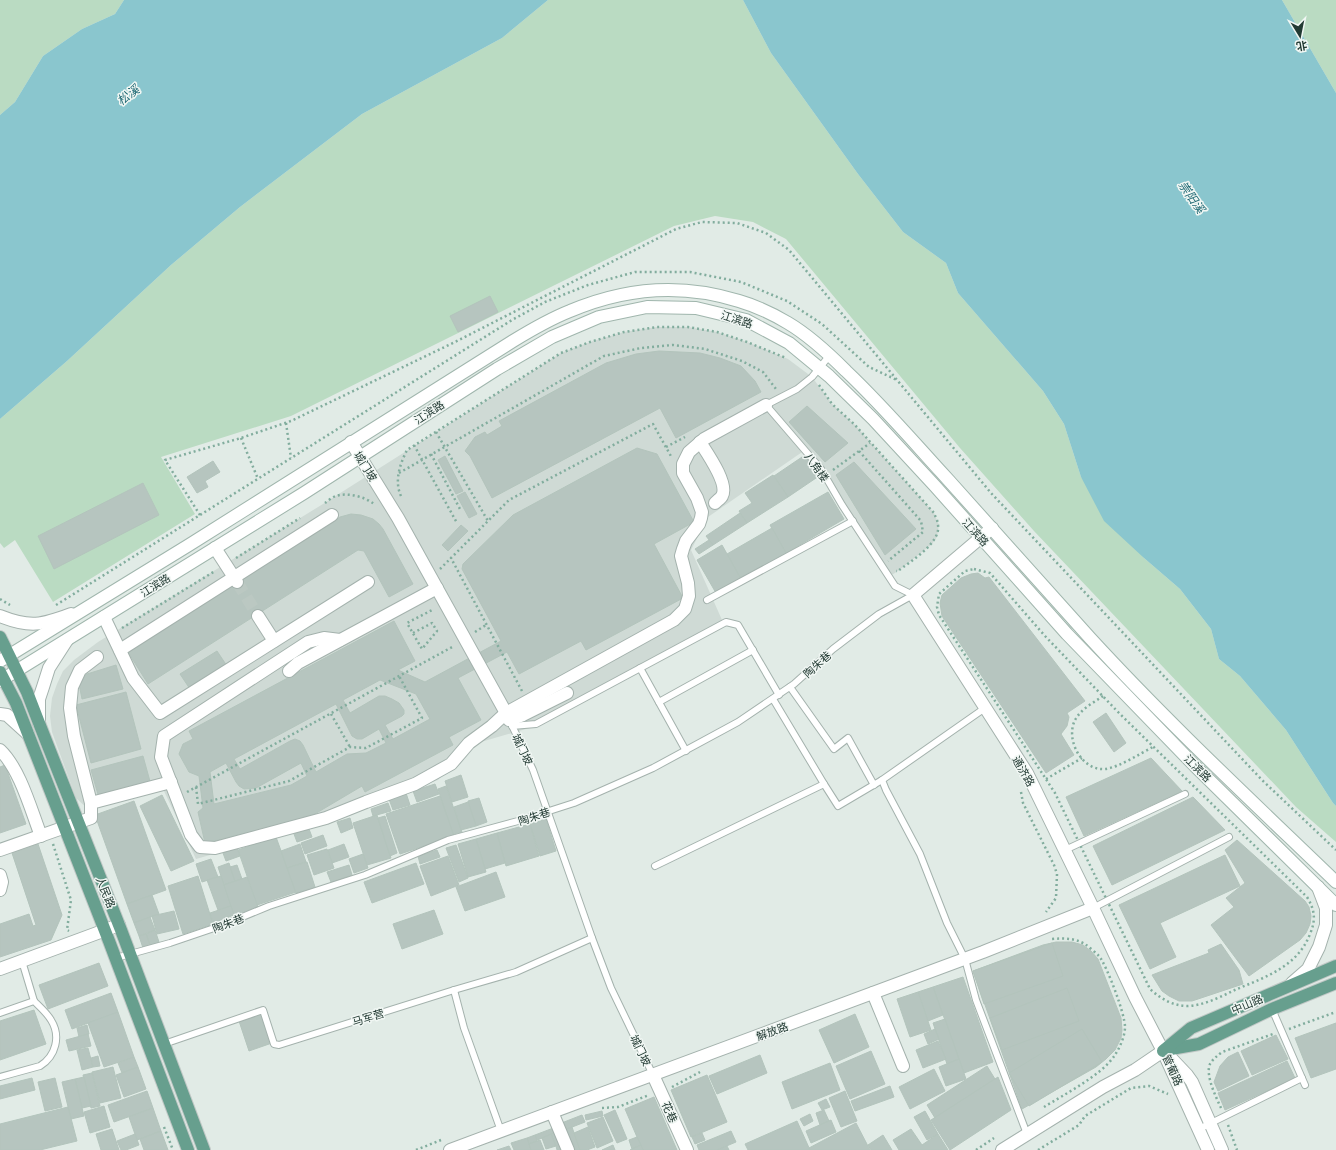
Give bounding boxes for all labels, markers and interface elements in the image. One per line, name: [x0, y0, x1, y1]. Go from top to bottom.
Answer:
north arrow: [1280, 16, 1320, 56]
text: 北: [1295, 38, 1309, 55]
water label: 松溪: [113, 80, 144, 109]
water label: 崇阳溪: [1175, 177, 1210, 218]
street label: 江滨路: [719, 307, 755, 331]
street label: 江滨路: [411, 397, 447, 427]
street label: 城门坡: [351, 448, 381, 484]
street label: 八角楼: [801, 449, 833, 485]
street label: 江滨路: [959, 515, 993, 549]
street label: 江滨路: [137, 570, 173, 600]
street label: 陶朱巷: [800, 647, 834, 681]
street label: 城门坡: [509, 731, 537, 767]
street label: 江滨路: [1181, 751, 1215, 785]
street label: 通济路: [1009, 753, 1039, 789]
street label: 陶朱巷: [516, 804, 552, 828]
street label: 人民路: [93, 874, 119, 910]
street label: 陶朱巷: [210, 910, 246, 936]
street label: 中山路: [1229, 991, 1265, 1017]
street label: 马军营: [350, 1005, 386, 1029]
street label: 解放路: [754, 1018, 790, 1044]
street label: 城门坡: [627, 1032, 655, 1068]
street label: 管葡路: [1159, 1052, 1187, 1088]
street label: 花巷: [659, 1099, 681, 1125]

